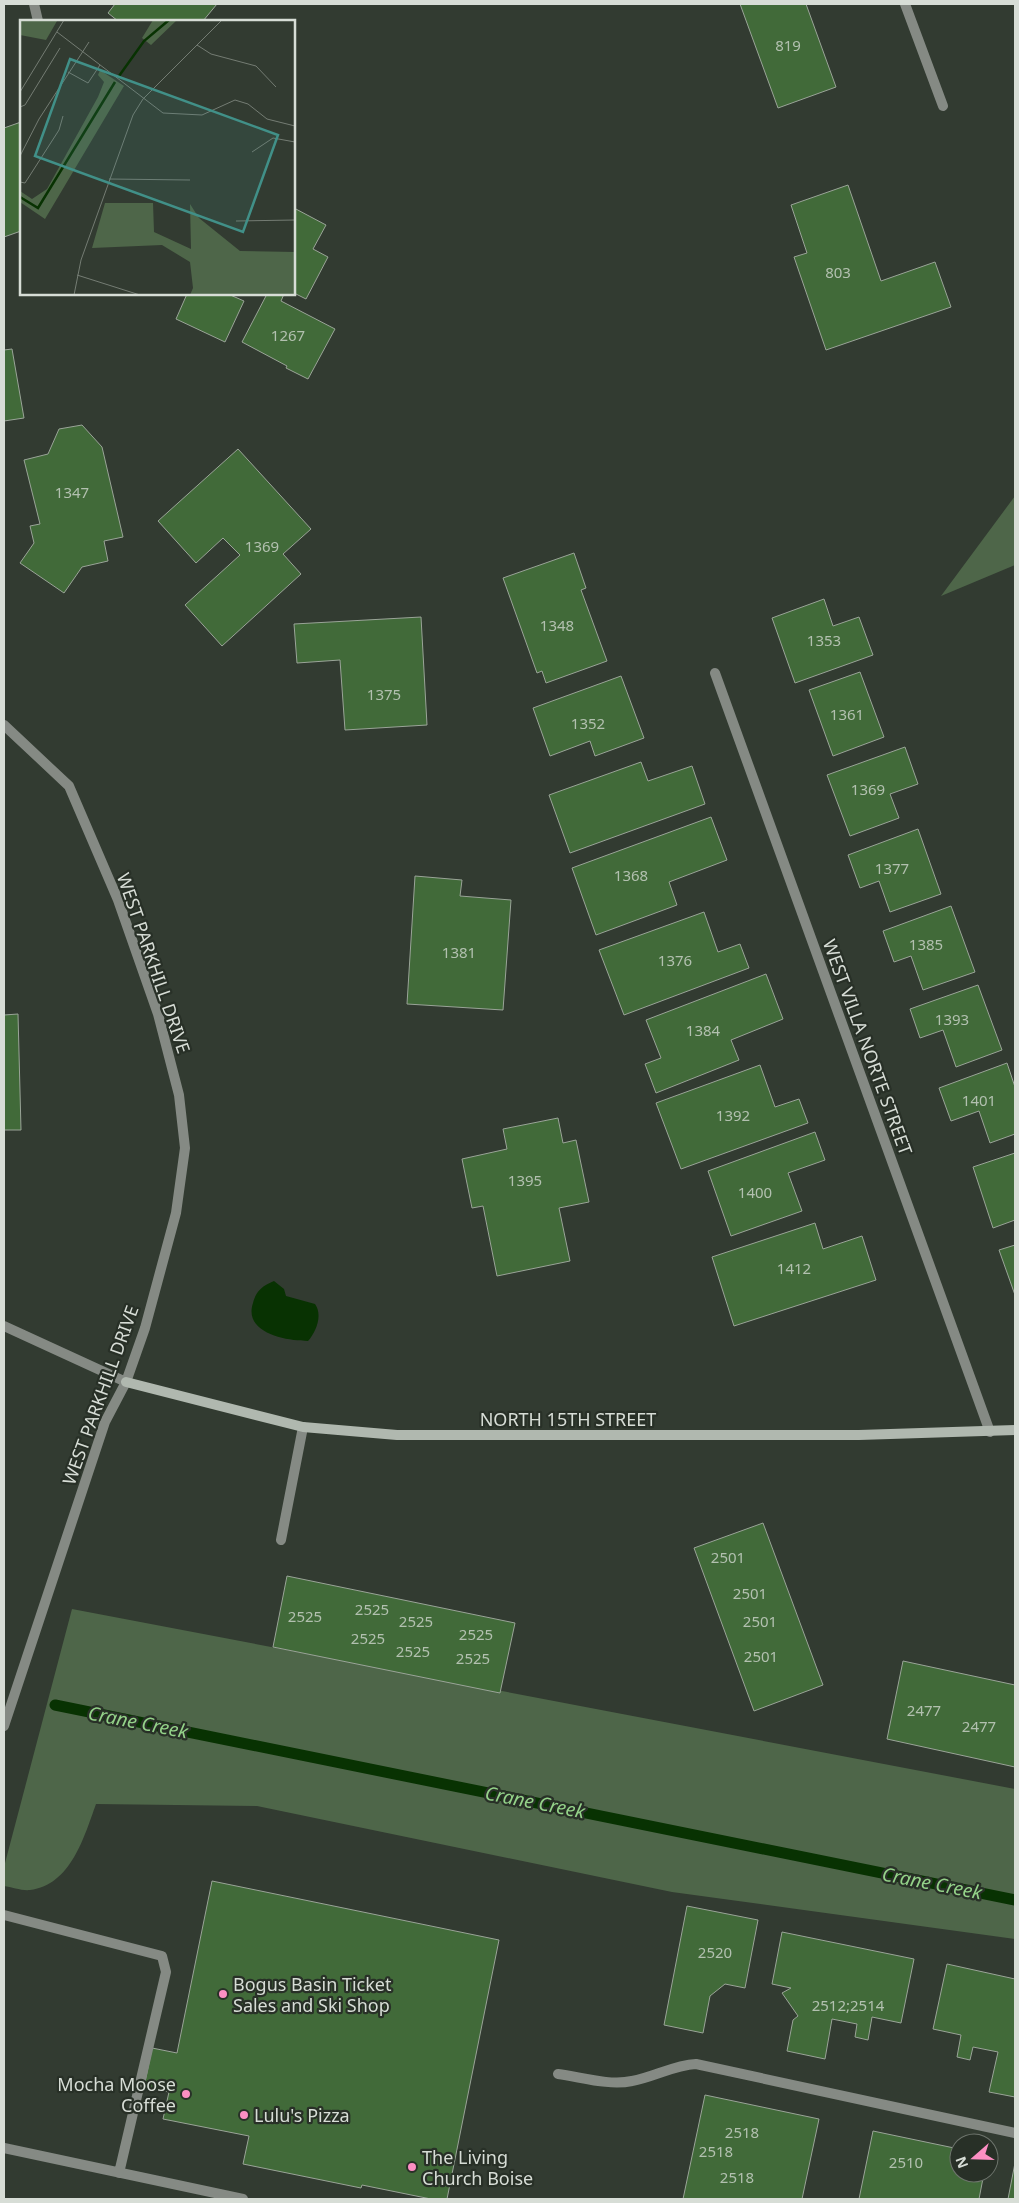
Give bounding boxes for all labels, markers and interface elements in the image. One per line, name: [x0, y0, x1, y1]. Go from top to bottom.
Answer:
inset map: [20, 20, 295, 295]
house number: 819: [775, 35, 801, 55]
house number: 803: [825, 262, 851, 282]
house number: 1267: [271, 325, 305, 345]
house number: 1347: [55, 482, 89, 502]
house number: 1369: [245, 536, 279, 556]
house number: 1348: [540, 615, 574, 635]
house number: 1353: [807, 630, 841, 650]
house number: 1375: [367, 684, 401, 704]
house number: 1361: [830, 704, 864, 724]
house number: 1352: [571, 713, 605, 733]
house number: 1369: [851, 779, 885, 799]
house number: 1377: [875, 858, 909, 878]
house number: 1368: [614, 865, 648, 885]
street label: WEST PARKHILL DRIVE: [112, 870, 196, 1056]
house number: 1385: [909, 934, 943, 954]
street label: WEST VILLA NORTE STREET: [818, 936, 918, 1158]
house number: 1381: [442, 942, 476, 962]
house number: 1376: [658, 950, 692, 970]
house number: 1393: [935, 1009, 969, 1029]
house number: 1384: [686, 1020, 721, 1040]
house number: 1401: [962, 1090, 996, 1110]
house number: 1392: [716, 1105, 750, 1125]
house number: 1395: [508, 1170, 542, 1190]
house number: 1400: [738, 1182, 772, 1202]
house number: 1412: [777, 1258, 811, 1278]
street label: WEST PARKHILL DRIVE: [56, 1302, 144, 1488]
street label: NORTH 15TH STREET: [480, 1407, 656, 1431]
house number: 2501: [711, 1547, 745, 1567]
house number: 2501: [733, 1583, 767, 1603]
house number: 2525: [355, 1599, 389, 1619]
house number: 2525: [288, 1606, 322, 1626]
house number: 2525: [399, 1611, 433, 1631]
house number: 2501: [743, 1611, 777, 1631]
house number: 2525: [459, 1624, 493, 1644]
house number: 2525: [351, 1628, 385, 1648]
house number: 2525: [396, 1641, 430, 1661]
house number: 2501: [744, 1646, 778, 1666]
house number: 2525: [456, 1648, 490, 1668]
water label: Crane Creek: [86, 1700, 191, 1745]
house number: 2477: [907, 1700, 941, 1720]
house number: 2477: [962, 1716, 996, 1736]
water label: Crane Creek: [483, 1780, 588, 1825]
water label: Crane Creek: [880, 1861, 985, 1906]
house number: 2520: [698, 1942, 732, 1962]
place label: Bogus Basin Ticket Sales and Ski Shop: [233, 1972, 392, 2017]
marker: Bogus Basin Ticket Sales and Ski Shop: [217, 1988, 229, 2000]
house number: 2512;2514: [812, 1995, 885, 2015]
place label: Mocha Moose Coffee: [57, 2072, 176, 2117]
marker: Mocha Moose Coffee: [180, 2088, 192, 2100]
place label: Lulu's Pizza: [254, 2103, 350, 2127]
marker: Lulu's Pizza: [238, 2109, 250, 2121]
house number: 2518: [725, 2122, 759, 2142]
north arrow: [949, 2133, 999, 2183]
house number: 2518: [699, 2141, 733, 2161]
place label: The Living Church Boise: [422, 2145, 533, 2190]
house number: 2510: [889, 2152, 923, 2172]
text: N: [950, 2154, 972, 2171]
marker: The Living Church Boise: [406, 2161, 418, 2173]
house number: 2518: [720, 2167, 754, 2187]

